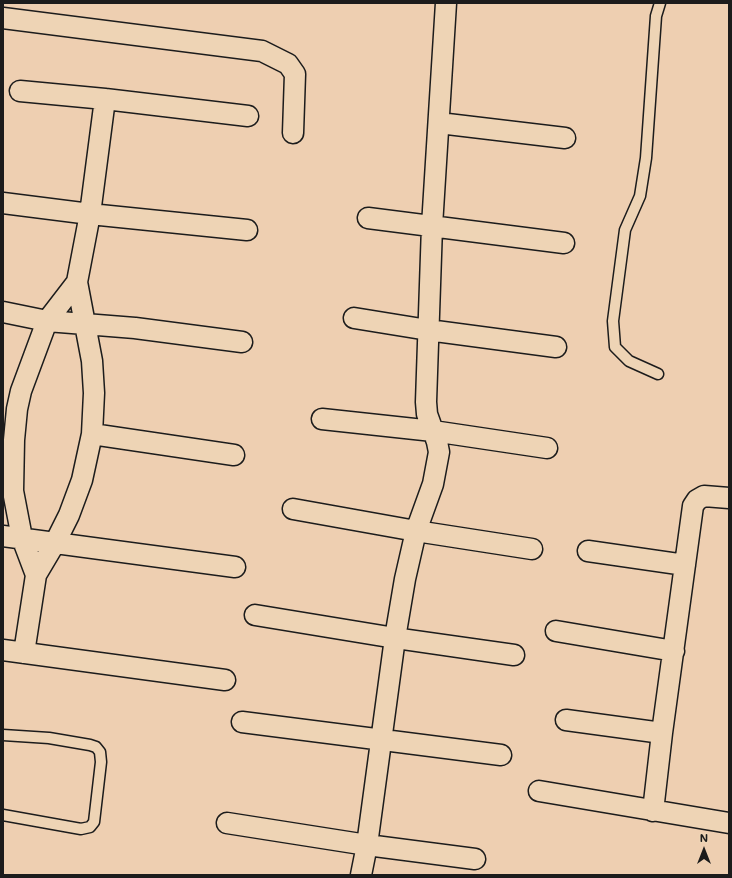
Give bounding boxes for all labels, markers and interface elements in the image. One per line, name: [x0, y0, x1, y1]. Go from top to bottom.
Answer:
north arrow: [684, 830, 724, 870]
text: N: [700, 830, 708, 845]

